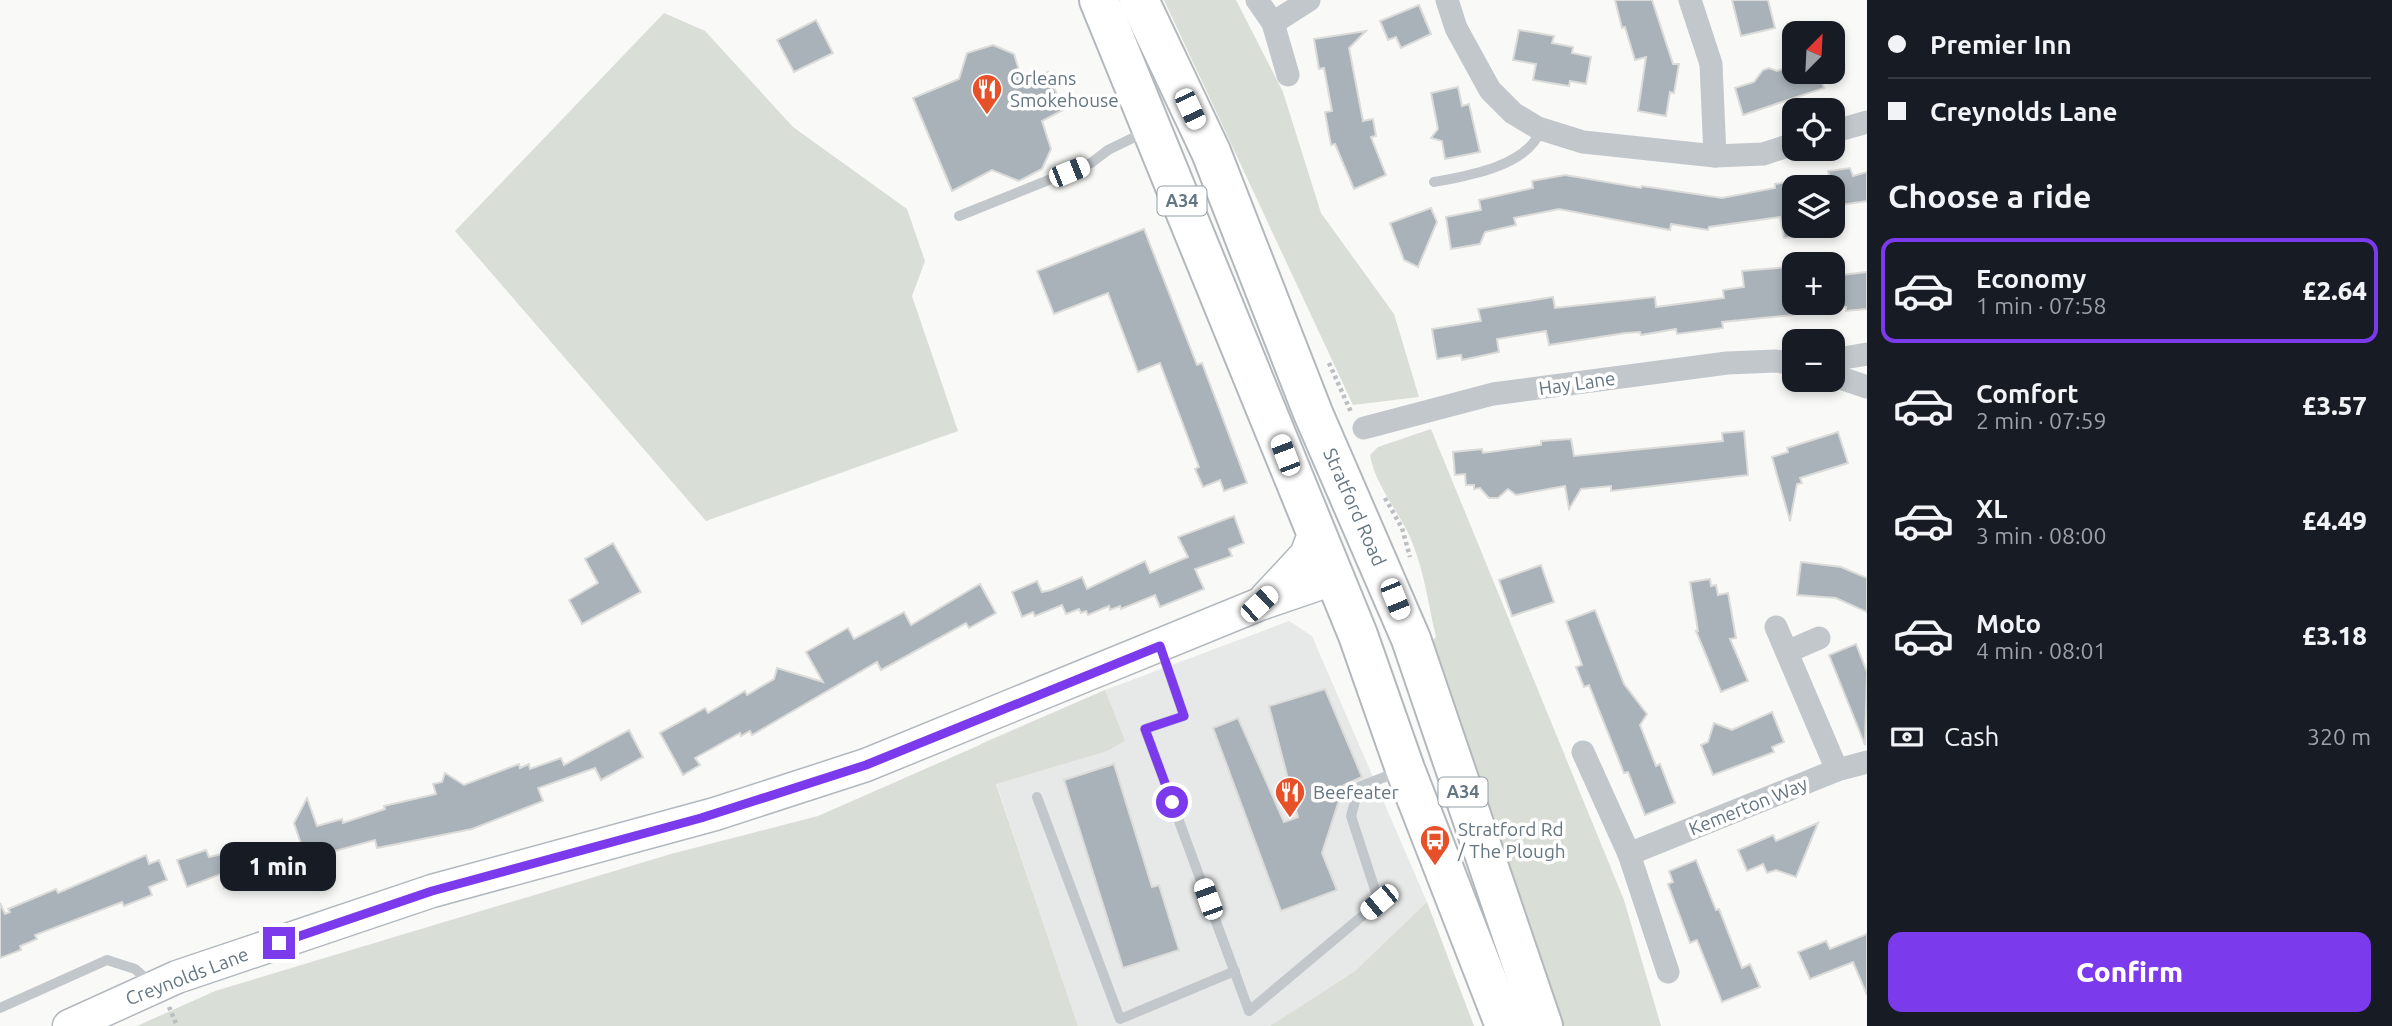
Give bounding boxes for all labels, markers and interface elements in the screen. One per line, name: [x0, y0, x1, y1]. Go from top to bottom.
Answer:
north arrow: [1782, 21, 1844, 84]
map controls: [1782, 21, 1845, 392]
text: Premier Inn: [1930, 30, 2072, 59]
place label: Orleans Smokehouse: [1010, 67, 1119, 111]
restaurant icon: Orleans Smokehouse: [970, 72, 1004, 116]
car: [1172, 86, 1209, 132]
text: Creynolds Lane: [1930, 97, 2117, 126]
button: locate: [1782, 98, 1845, 161]
car: [1046, 154, 1093, 190]
button: layers: [1782, 175, 1845, 238]
text: Choose a ride: [1888, 178, 2091, 214]
road number: A34: [1158, 186, 1206, 216]
button: +: [1782, 252, 1845, 315]
icon: car: [1892, 259, 1955, 322]
text: Economy: [1976, 264, 2086, 293]
text: £2.64: [2302, 276, 2367, 305]
text: 1 min · 07:58: [1976, 293, 2107, 318]
button: −: [1782, 329, 1845, 392]
street label: Hay Lane: [1537, 367, 1617, 399]
icon: car: [1892, 374, 1955, 437]
text: Comfort: [1976, 379, 2079, 408]
text: £3.57: [2302, 391, 2367, 420]
text: 2 min · 07:59: [1976, 408, 2107, 433]
car: [1268, 432, 1303, 478]
street label: Stratford Road: [1319, 445, 1391, 569]
icon: car: [1892, 489, 1955, 552]
text: XL: [1976, 494, 2007, 523]
text: £4.49: [2302, 506, 2367, 535]
text: 3 min · 08:00: [1976, 523, 2107, 548]
car: [1378, 576, 1413, 622]
car: [1237, 582, 1282, 626]
icon: car: [1892, 604, 1955, 667]
text: Moto: [1976, 609, 2041, 638]
text: £3.18: [2302, 621, 2367, 650]
text: 4 min · 08:01: [1976, 638, 2107, 663]
icon: cash: [1888, 718, 1926, 756]
text: Cash: [1944, 722, 1999, 751]
text: 320 m: [2307, 724, 2371, 749]
street label: Kemerton Way: [1686, 772, 1810, 840]
restaurant icon: Beefeater: [1273, 775, 1307, 819]
road number: A34: [1438, 778, 1488, 806]
place label: Beefeater: [1313, 781, 1399, 803]
route start: [1156, 786, 1188, 818]
place label: Stratford Rd / The Plough: [1457, 818, 1566, 862]
bus stop icon: Stratford Rd / The Plough: [1418, 823, 1452, 867]
callout: 1 min: [221, 842, 337, 890]
text: 1 min: [249, 854, 307, 879]
car: [1191, 876, 1226, 922]
car: [1357, 880, 1402, 924]
route end: [263, 927, 295, 959]
button: Confirm: [1888, 932, 2371, 1012]
street label: Creynolds Lane: [122, 942, 252, 1010]

